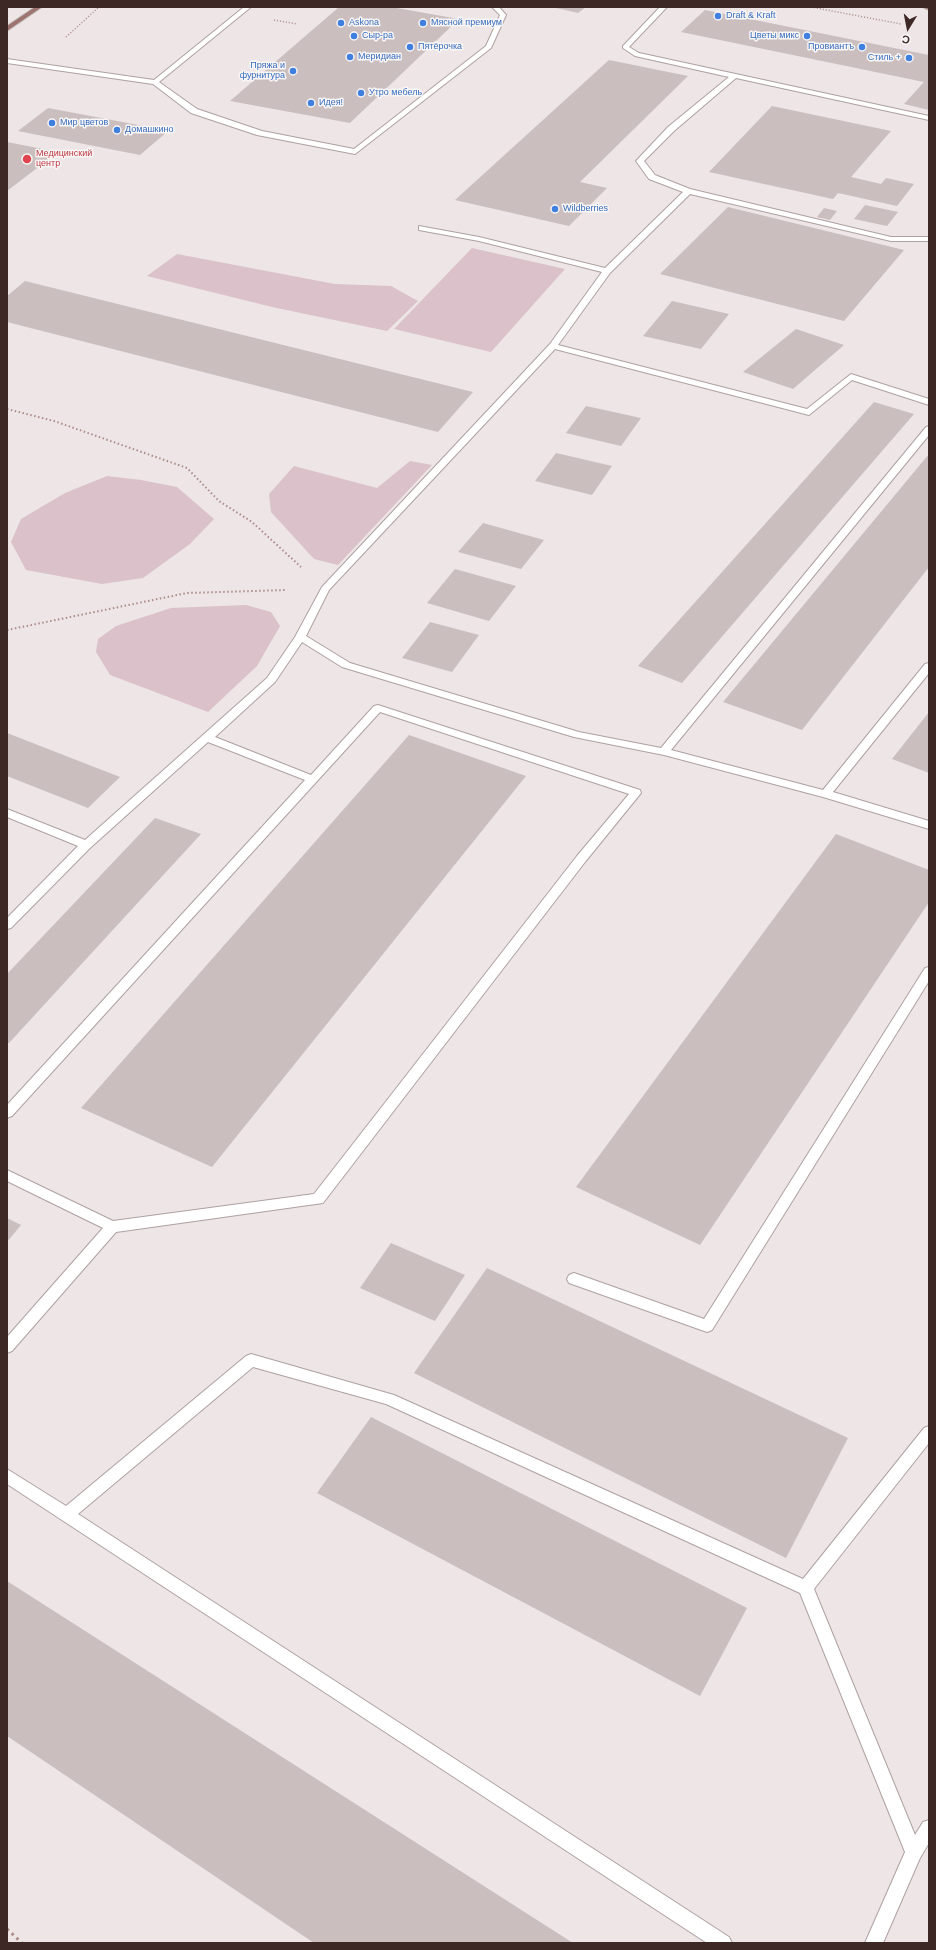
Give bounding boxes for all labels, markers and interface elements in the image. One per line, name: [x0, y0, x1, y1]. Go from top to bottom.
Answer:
north arrow: [888, 8, 928, 48]
marker: Draft & Kraft: [713, 11, 723, 21]
place label: Draft & Kraft: [726, 11, 776, 21]
marker: Askona: [336, 18, 346, 28]
place label: Askona: [349, 18, 379, 28]
marker: Мясной премиум: [418, 18, 428, 28]
place label: Мясной премиум: [431, 18, 502, 28]
marker: Сыр-ра: [349, 31, 359, 41]
place label: Сыр-ра: [362, 31, 393, 41]
place label: Цветы микс: [750, 31, 799, 41]
marker: Цветы микс: [802, 31, 812, 41]
text: С: [901, 33, 911, 46]
marker: Пятёрочка: [405, 42, 415, 52]
place label: Пятёрочка: [418, 42, 462, 52]
place label: Провиантъ: [808, 42, 854, 52]
marker: Провиантъ: [857, 42, 867, 52]
marker: Меридиан: [345, 52, 355, 62]
place label: Меридиан: [358, 52, 401, 62]
place label: Стиль +: [868, 53, 901, 63]
marker: Стиль +: [904, 53, 914, 63]
place label: Пряжа и фурнитура: [240, 61, 285, 82]
marker: Пряжа и фурнитура: [288, 66, 298, 76]
marker: Утро мебель: [356, 88, 366, 98]
place label: Утро мебель: [369, 88, 422, 98]
marker: Идея!: [306, 98, 316, 108]
place label: Идея!: [319, 98, 343, 108]
marker: Мир цветов: [47, 118, 57, 128]
place label: Мир цветов: [60, 118, 108, 128]
marker: Домашкино: [112, 125, 122, 135]
place label: Домашкино: [125, 125, 174, 135]
place label: Медицинский центр: [36, 149, 92, 170]
marker: Медицинский центр: [21, 153, 33, 165]
marker: Wildberries: [550, 204, 560, 214]
place label: Wildberries: [563, 204, 608, 214]

